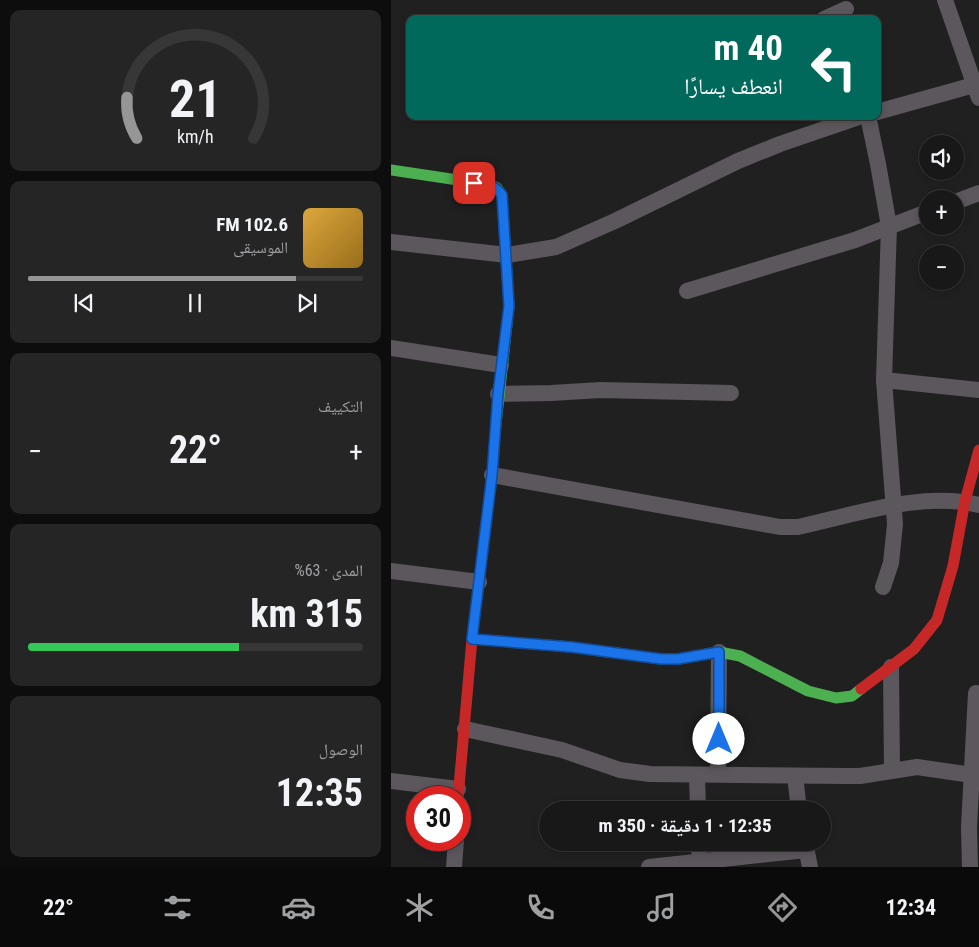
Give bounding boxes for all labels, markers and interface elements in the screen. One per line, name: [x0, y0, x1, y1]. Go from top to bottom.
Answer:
text: 40 m: [714, 28, 783, 69]
icon: left: [801, 35, 866, 100]
text: 21: [169, 69, 222, 130]
text: انعطف يسارًا: [684, 74, 783, 99]
text: km/h: [177, 126, 214, 147]
map controls: [919, 135, 964, 290]
button: sound: [919, 135, 964, 180]
pin: [453, 162, 495, 204]
icon: arrive: [460, 169, 488, 197]
button: +: [919, 190, 964, 235]
text: 102.6 FM: [216, 213, 288, 236]
text: الموسيقى: [233, 238, 288, 257]
button: −: [919, 245, 964, 290]
icon: previous: [70, 289, 98, 317]
icon: pause: [181, 289, 209, 317]
icon: next: [293, 289, 321, 317]
text: التكييف: [318, 397, 363, 416]
text: 22°: [169, 428, 222, 472]
text: −: [28, 435, 42, 468]
text: +: [349, 435, 363, 468]
text: المدى · 63%: [295, 561, 363, 580]
text: 315 km: [250, 592, 363, 636]
position arrow: [692, 712, 744, 764]
text: الوصول: [319, 740, 363, 759]
text: 12:35: [276, 771, 363, 815]
speed limit sign: 30: [406, 786, 471, 851]
text: 12:35 · 1 دقيقة · 350 m: [598, 814, 772, 837]
icon: filters: [160, 890, 195, 925]
icon: car: [281, 890, 316, 925]
icon: climate: [402, 890, 437, 925]
icon: phone: [523, 890, 558, 925]
icon: music: [644, 890, 679, 925]
icon: directions: [765, 890, 800, 925]
text: 22°: [43, 895, 74, 920]
text: 12:34: [886, 895, 936, 920]

